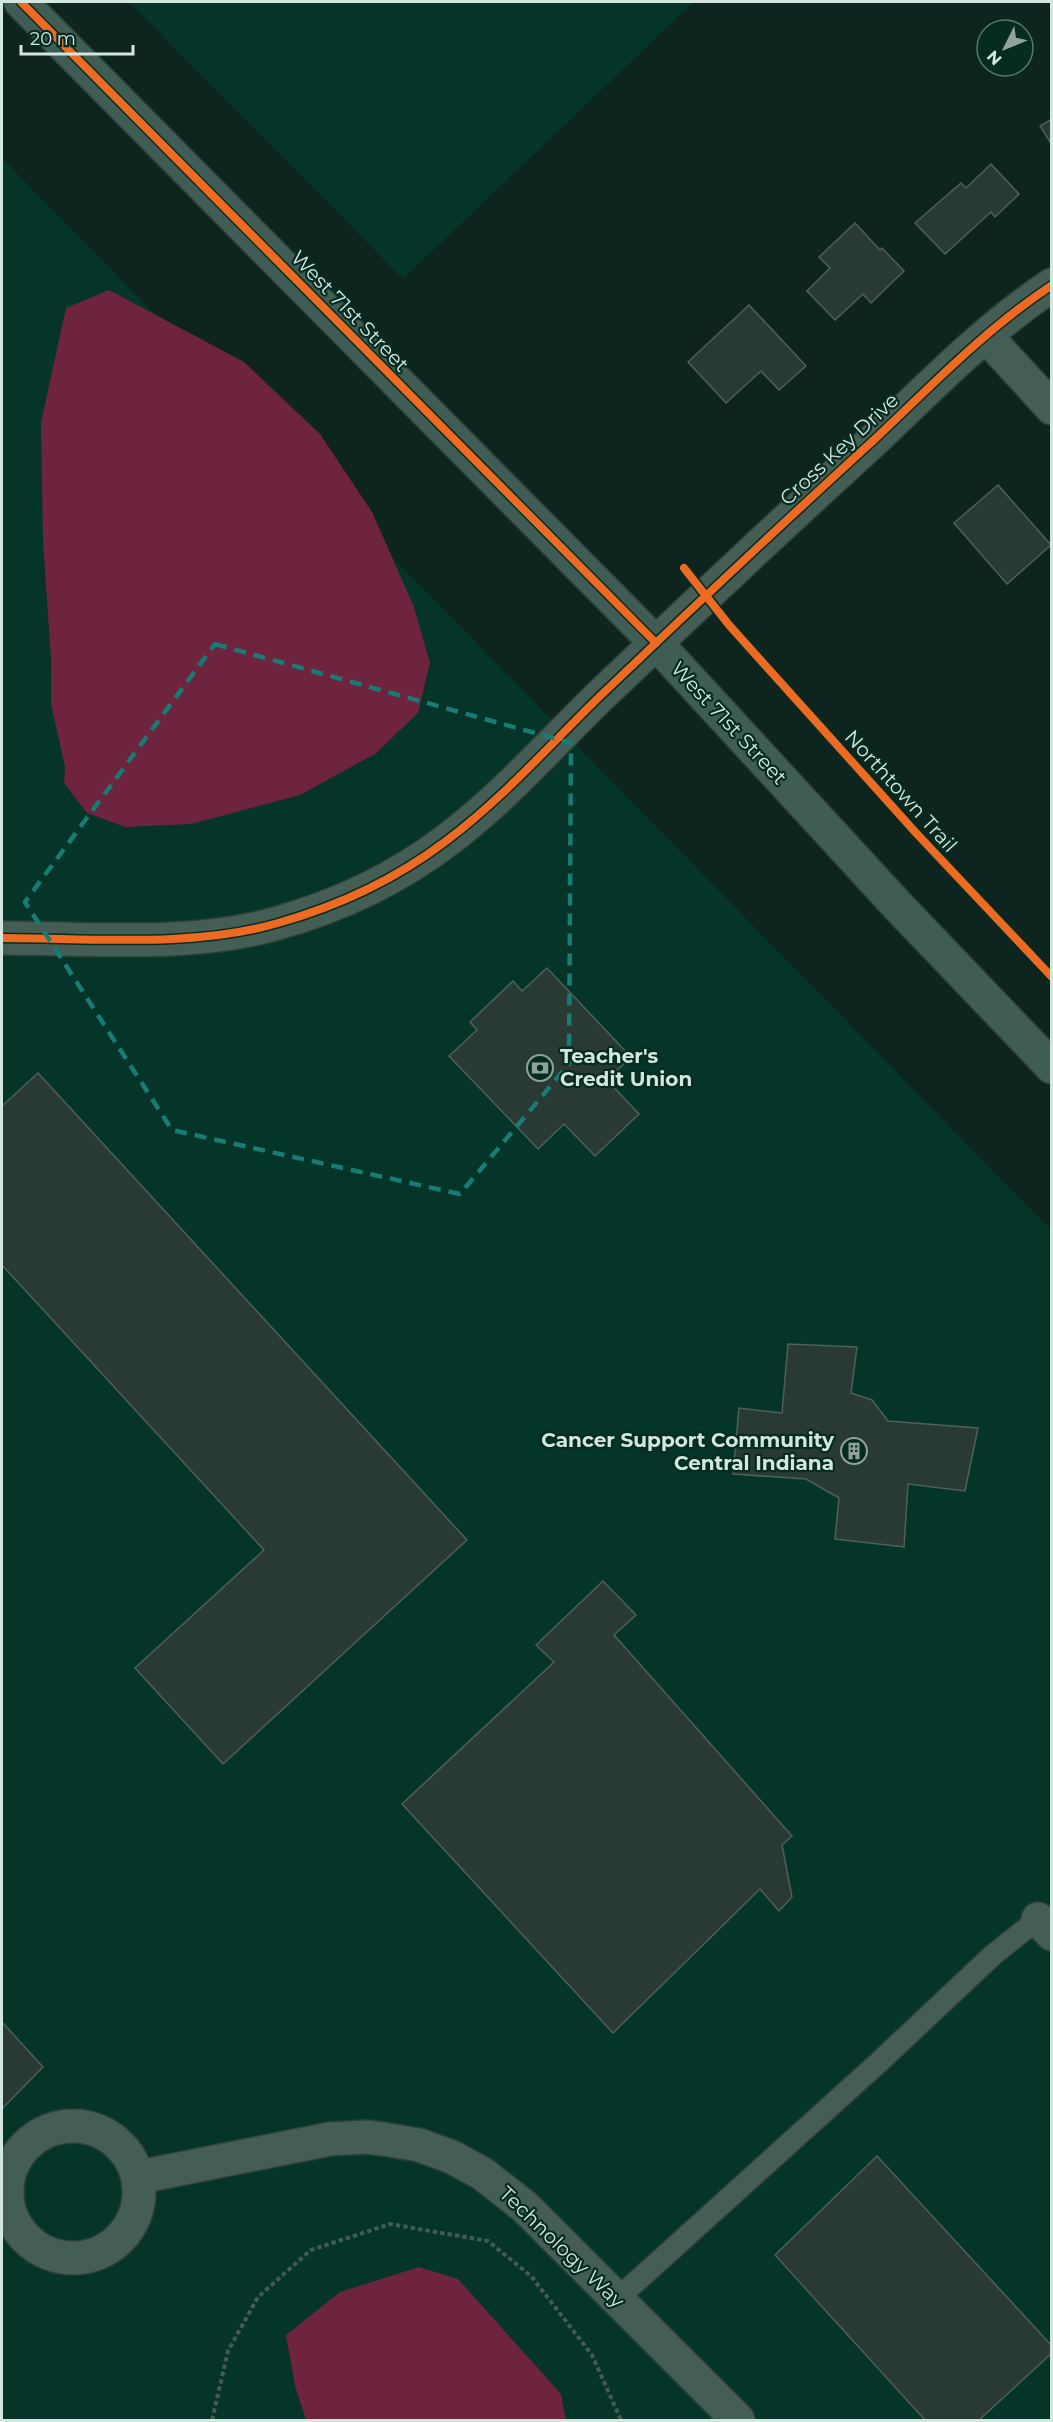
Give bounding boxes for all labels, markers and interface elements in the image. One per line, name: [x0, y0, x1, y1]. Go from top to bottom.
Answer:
scale bar: [21, 18, 134, 56]
north arrow: [975, 18, 1035, 78]
text: 20 m: [30, 28, 76, 50]
text: N: [983, 47, 1006, 69]
street label: West 71st Street: [286, 245, 414, 377]
street label: Cross Key Drive: [775, 388, 903, 510]
street label: West 71st Street: [666, 657, 792, 789]
street label: Northtown Trail: [840, 725, 962, 857]
place label: Teacher's Credit Union: [560, 1044, 692, 1091]
bank icon: Teacher's Credit Union: [525, 1053, 555, 1083]
place label: Cancer Support Community Central Indiana: [541, 1428, 835, 1475]
building icon: Cancer Support Community Central Indiana: [839, 1436, 869, 1466]
street label: Technology Way: [495, 2181, 629, 2313]

